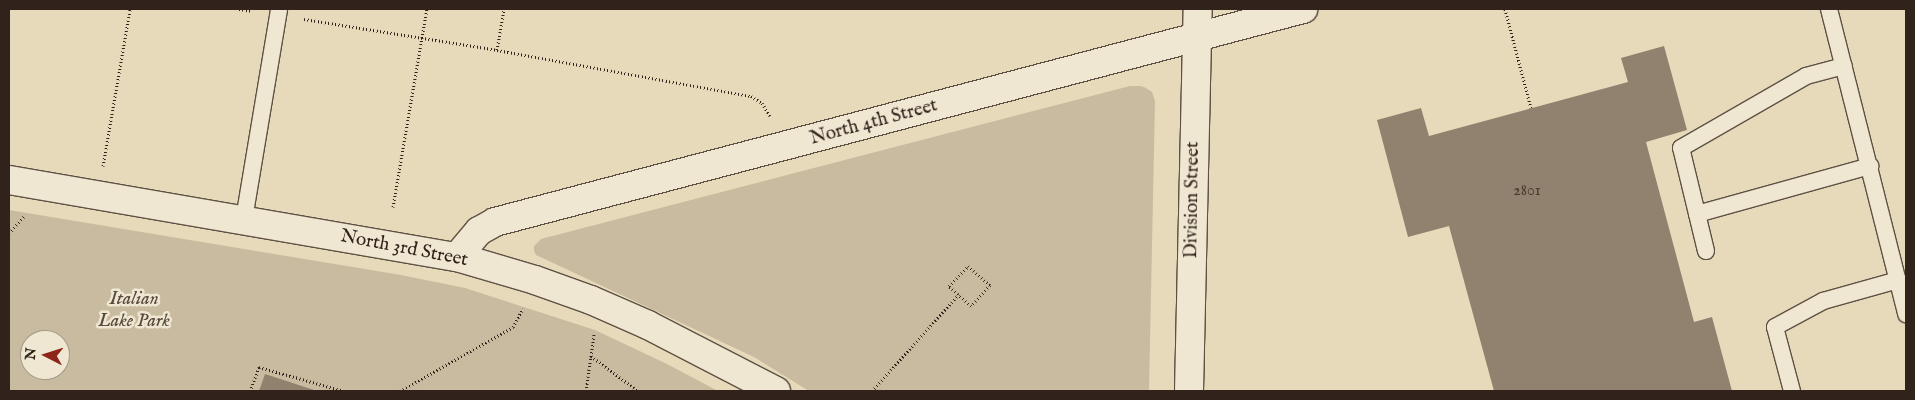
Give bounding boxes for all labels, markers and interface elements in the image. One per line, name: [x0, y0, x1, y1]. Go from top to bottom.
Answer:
street label: North 4th Street: [808, 95, 940, 151]
street label: Division Street: [1181, 141, 1205, 259]
house number: 2801: [1513, 181, 1541, 201]
street label: North 3rd Street: [338, 225, 470, 273]
park label: Italian Lake Park: [98, 289, 170, 333]
north arrow: [20, 330, 70, 380]
text: N: [22, 347, 41, 361]

